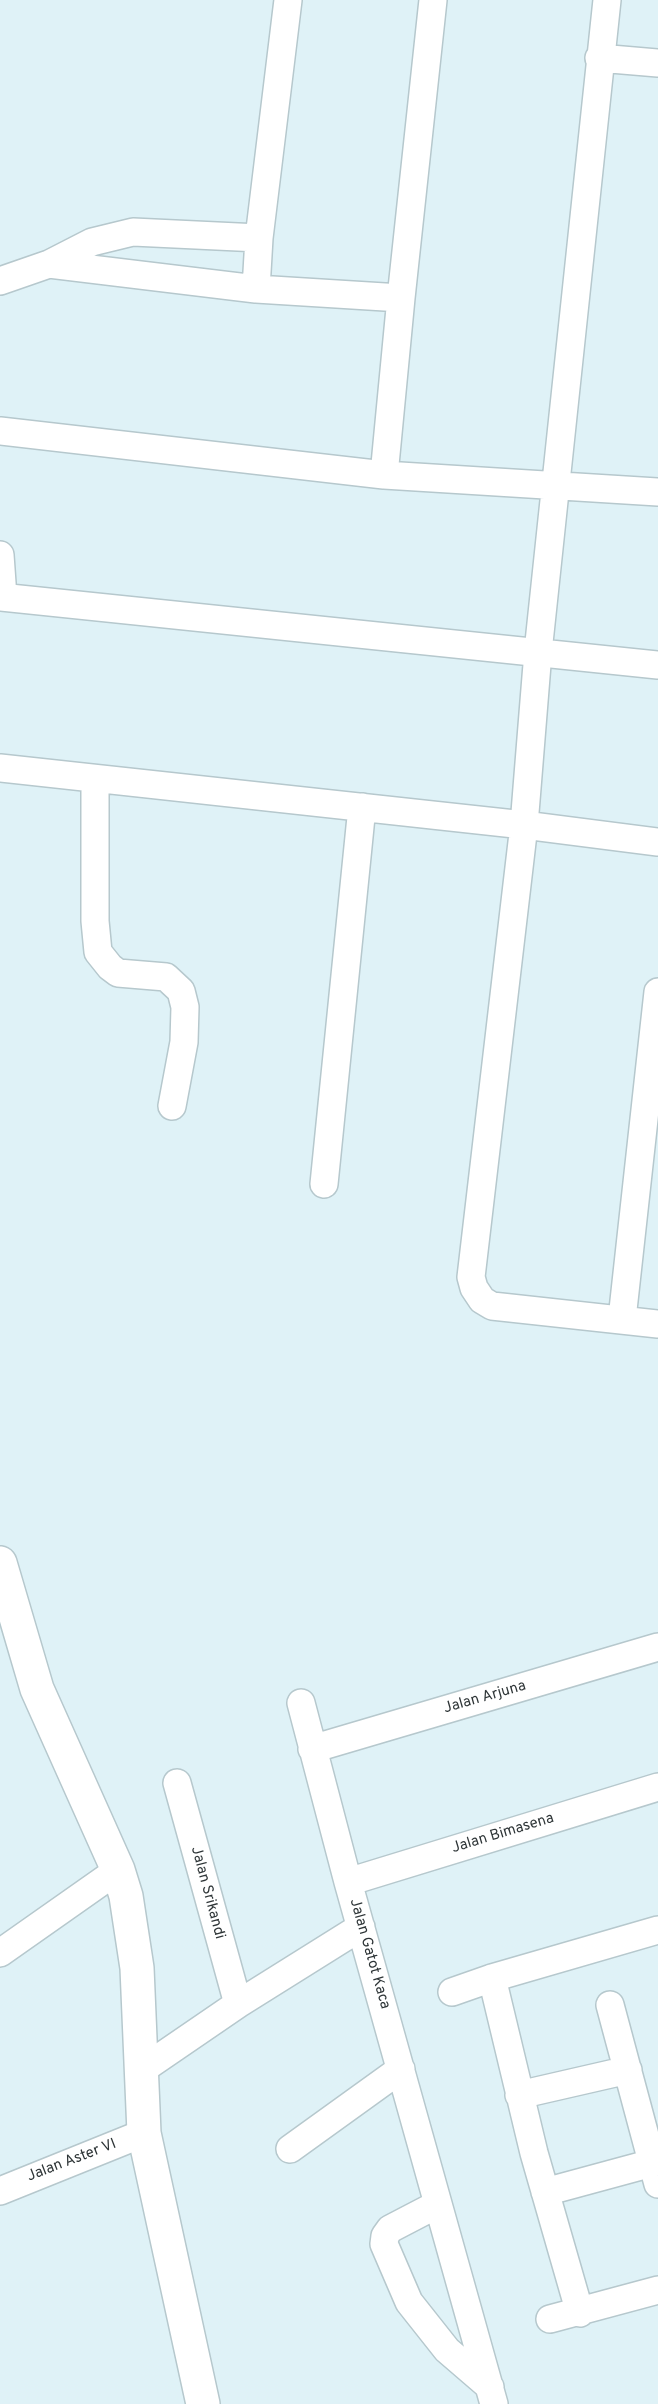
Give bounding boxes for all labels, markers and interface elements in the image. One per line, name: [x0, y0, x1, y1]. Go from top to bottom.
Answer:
street label: Jalan Arjuna: [442, 1678, 528, 1718]
street label: Jalan Bimasena: [450, 1810, 556, 1858]
street label: Jalan Srikandi: [186, 1845, 228, 1941]
street label: Jalan Gatot Kaca: [345, 1897, 393, 2011]
street label: Jalan Aster VI: [25, 2136, 119, 2186]

